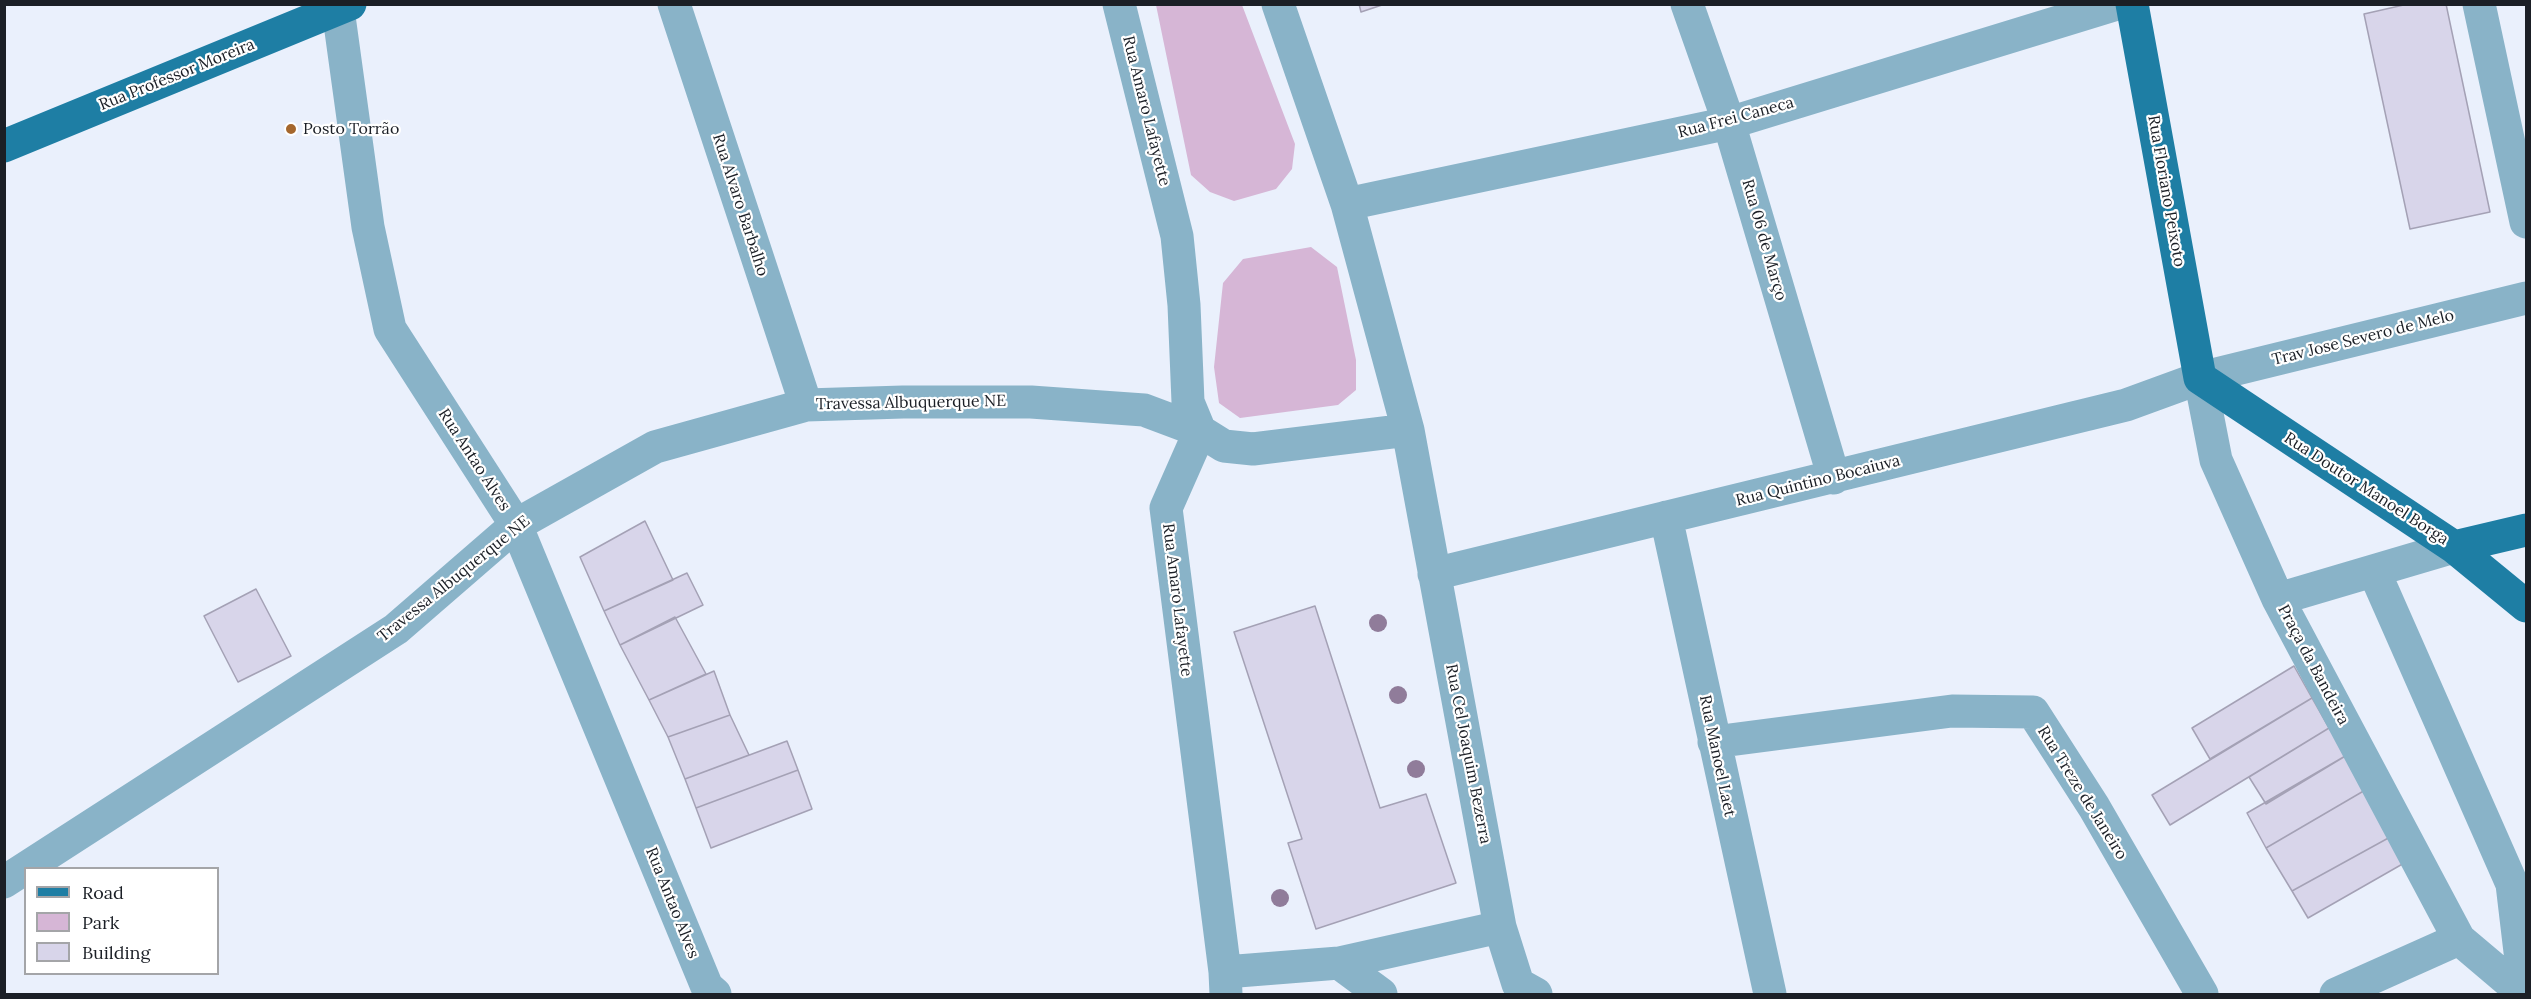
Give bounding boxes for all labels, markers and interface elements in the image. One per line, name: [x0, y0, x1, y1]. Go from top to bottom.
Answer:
street label: Rua Amaro Lafayette: [1118, 34, 1174, 188]
street label: Rua Professor Moreira: [96, 35, 258, 115]
street label: Rua Frei Caneca: [1676, 93, 1796, 143]
street label: Rua Floriano Peixoto: [2143, 114, 2189, 268]
place label: Posto Torrão: [303, 119, 399, 139]
marker: Posto Torrão: [284, 122, 298, 136]
street label: Rua Alvaro Barbalho: [708, 131, 772, 279]
street label: Rua 06 de Março: [1737, 177, 1791, 303]
street label: Trav Jose Severo de Melo: [2270, 306, 2456, 370]
street label: Travessa Albuquerque NE: [816, 392, 1006, 414]
street label: Rua Antao Alves: [434, 405, 514, 515]
street label: Rua Doutor Manoel Borga: [2280, 429, 2452, 549]
street label: Rua Quintino Bocaiuva: [1734, 451, 1902, 511]
street label: Travessa Albuquerque NE: [374, 512, 534, 646]
street label: Rua Amaro Lafayette: [1158, 522, 1196, 678]
street label: Praça da Bandeira: [2273, 602, 2353, 728]
street label: Rua Cel Joaquim Bezerra: [1441, 662, 1495, 846]
street label: Rua Manoel Laet: [1695, 693, 1739, 819]
street label: Rua Treze de Janeiro: [2033, 723, 2131, 863]
street label: Rua Antao Alves: [641, 845, 703, 961]
legend: [24, 867, 219, 975]
text: Road: [82, 881, 124, 904]
text: Park: [82, 911, 119, 934]
text: Building: [82, 941, 150, 964]

